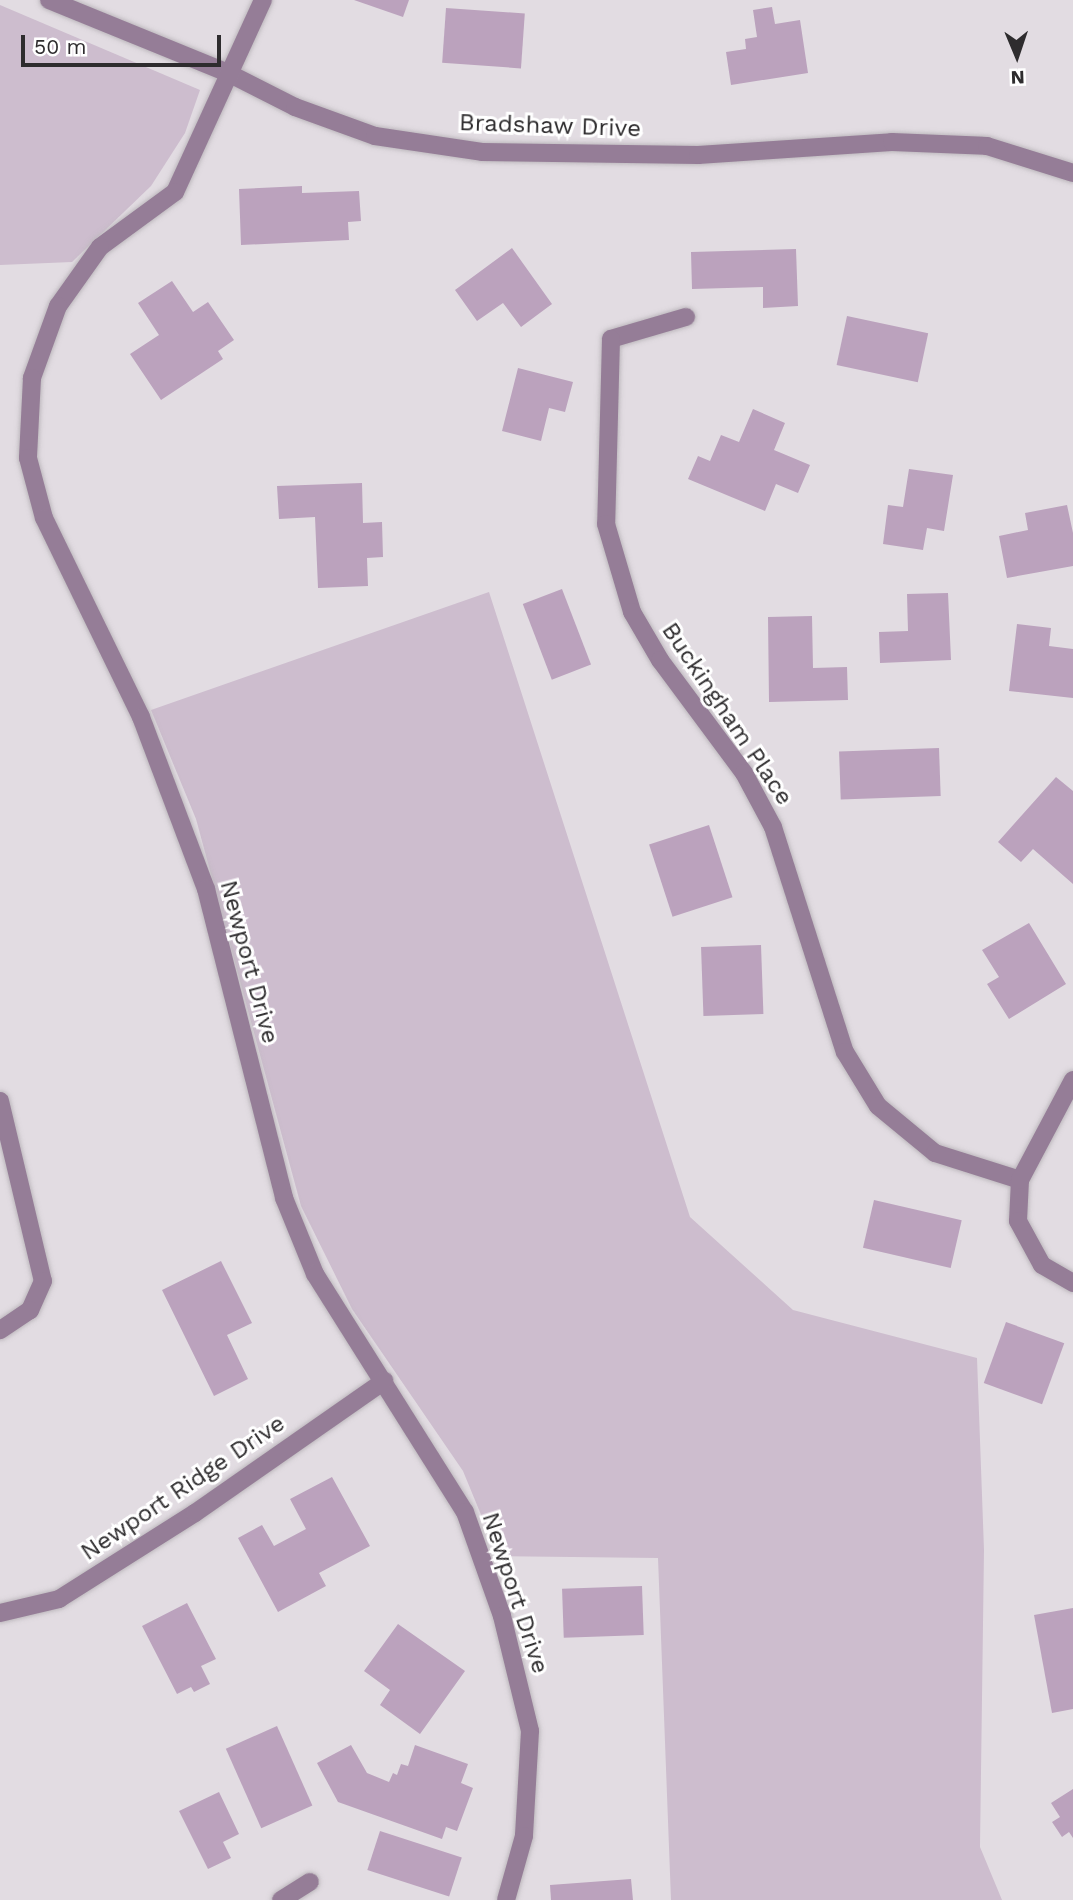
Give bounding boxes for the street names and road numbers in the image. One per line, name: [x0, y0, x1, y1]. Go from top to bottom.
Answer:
street label: Bradshaw Drive: [458, 108, 642, 144]
street label: Buckingham Place: [655, 617, 799, 811]
street label: Newport Drive: [213, 877, 285, 1047]
street label: Newport Ridge Drive: [76, 1409, 290, 1567]
street label: Newport Drive: [475, 1509, 555, 1677]

